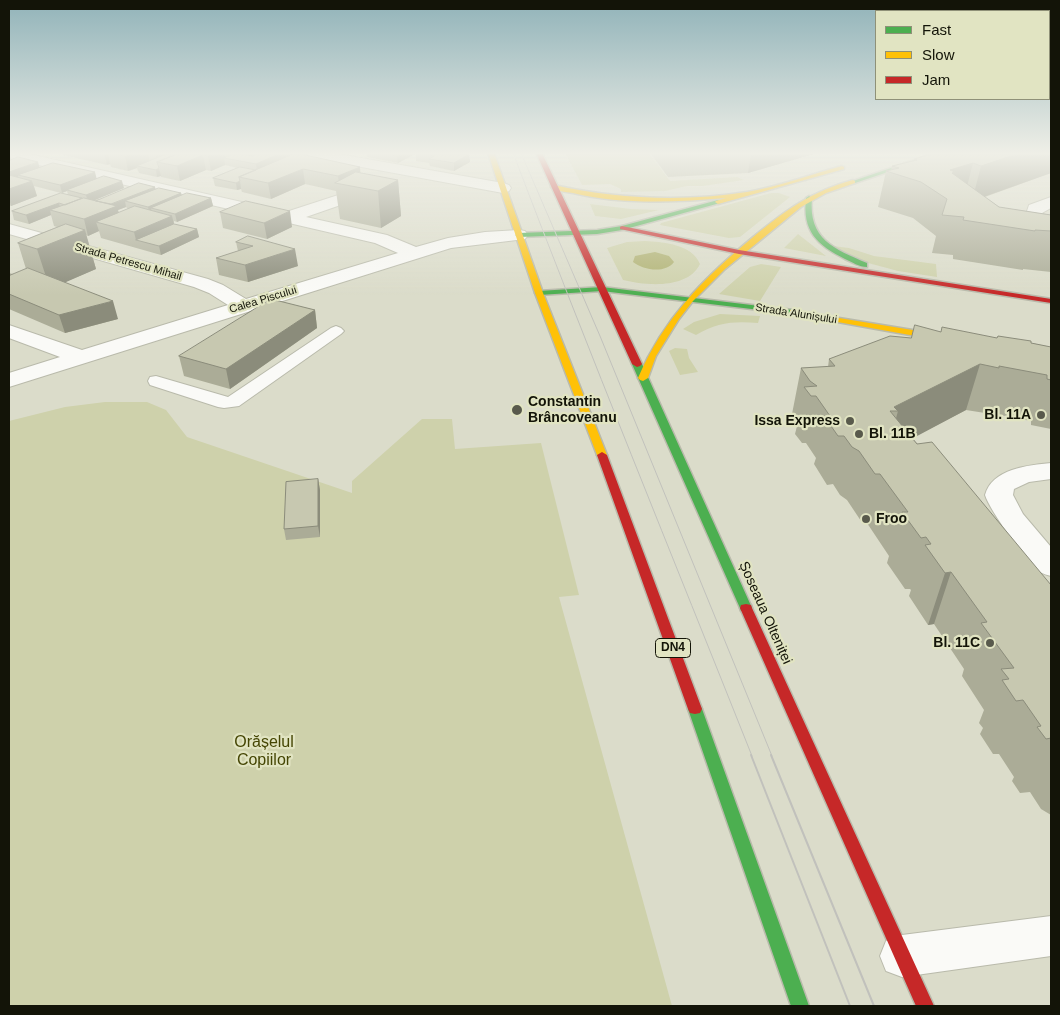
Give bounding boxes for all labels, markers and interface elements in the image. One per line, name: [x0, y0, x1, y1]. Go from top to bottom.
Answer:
legend: [875, 10, 1050, 100]
text: Fast: [922, 21, 951, 38]
text: Slow: [922, 46, 955, 63]
text: Jam: [922, 71, 950, 88]
street label: Strada Petrescu Mihail: [73, 240, 183, 284]
street label: Calea Piscului: [228, 283, 298, 317]
street label: Strada Alunișului: [754, 301, 838, 327]
place label: Constantin Brâncoveanu: [528, 394, 617, 427]
marker: Constantin Brâncoveanu: [510, 403, 524, 417]
place label: Bl. 11A: [984, 407, 1031, 423]
marker: Bl. 11A: [1035, 409, 1047, 421]
place label: Issa Express: [754, 413, 840, 429]
marker: Issa Express: [844, 415, 856, 427]
place label: Bl. 11B: [869, 426, 916, 442]
marker: Bl. 11B: [853, 428, 865, 440]
place label: Froo: [876, 511, 907, 527]
marker: Froo: [860, 513, 872, 525]
street label: Șoseaua Olteniței: [735, 559, 795, 667]
place label: Bl. 11C: [933, 635, 980, 651]
marker: Bl. 11C: [984, 637, 996, 649]
road number: DN4: [656, 638, 690, 658]
park label: Orășelul Copiilor: [234, 733, 294, 771]

